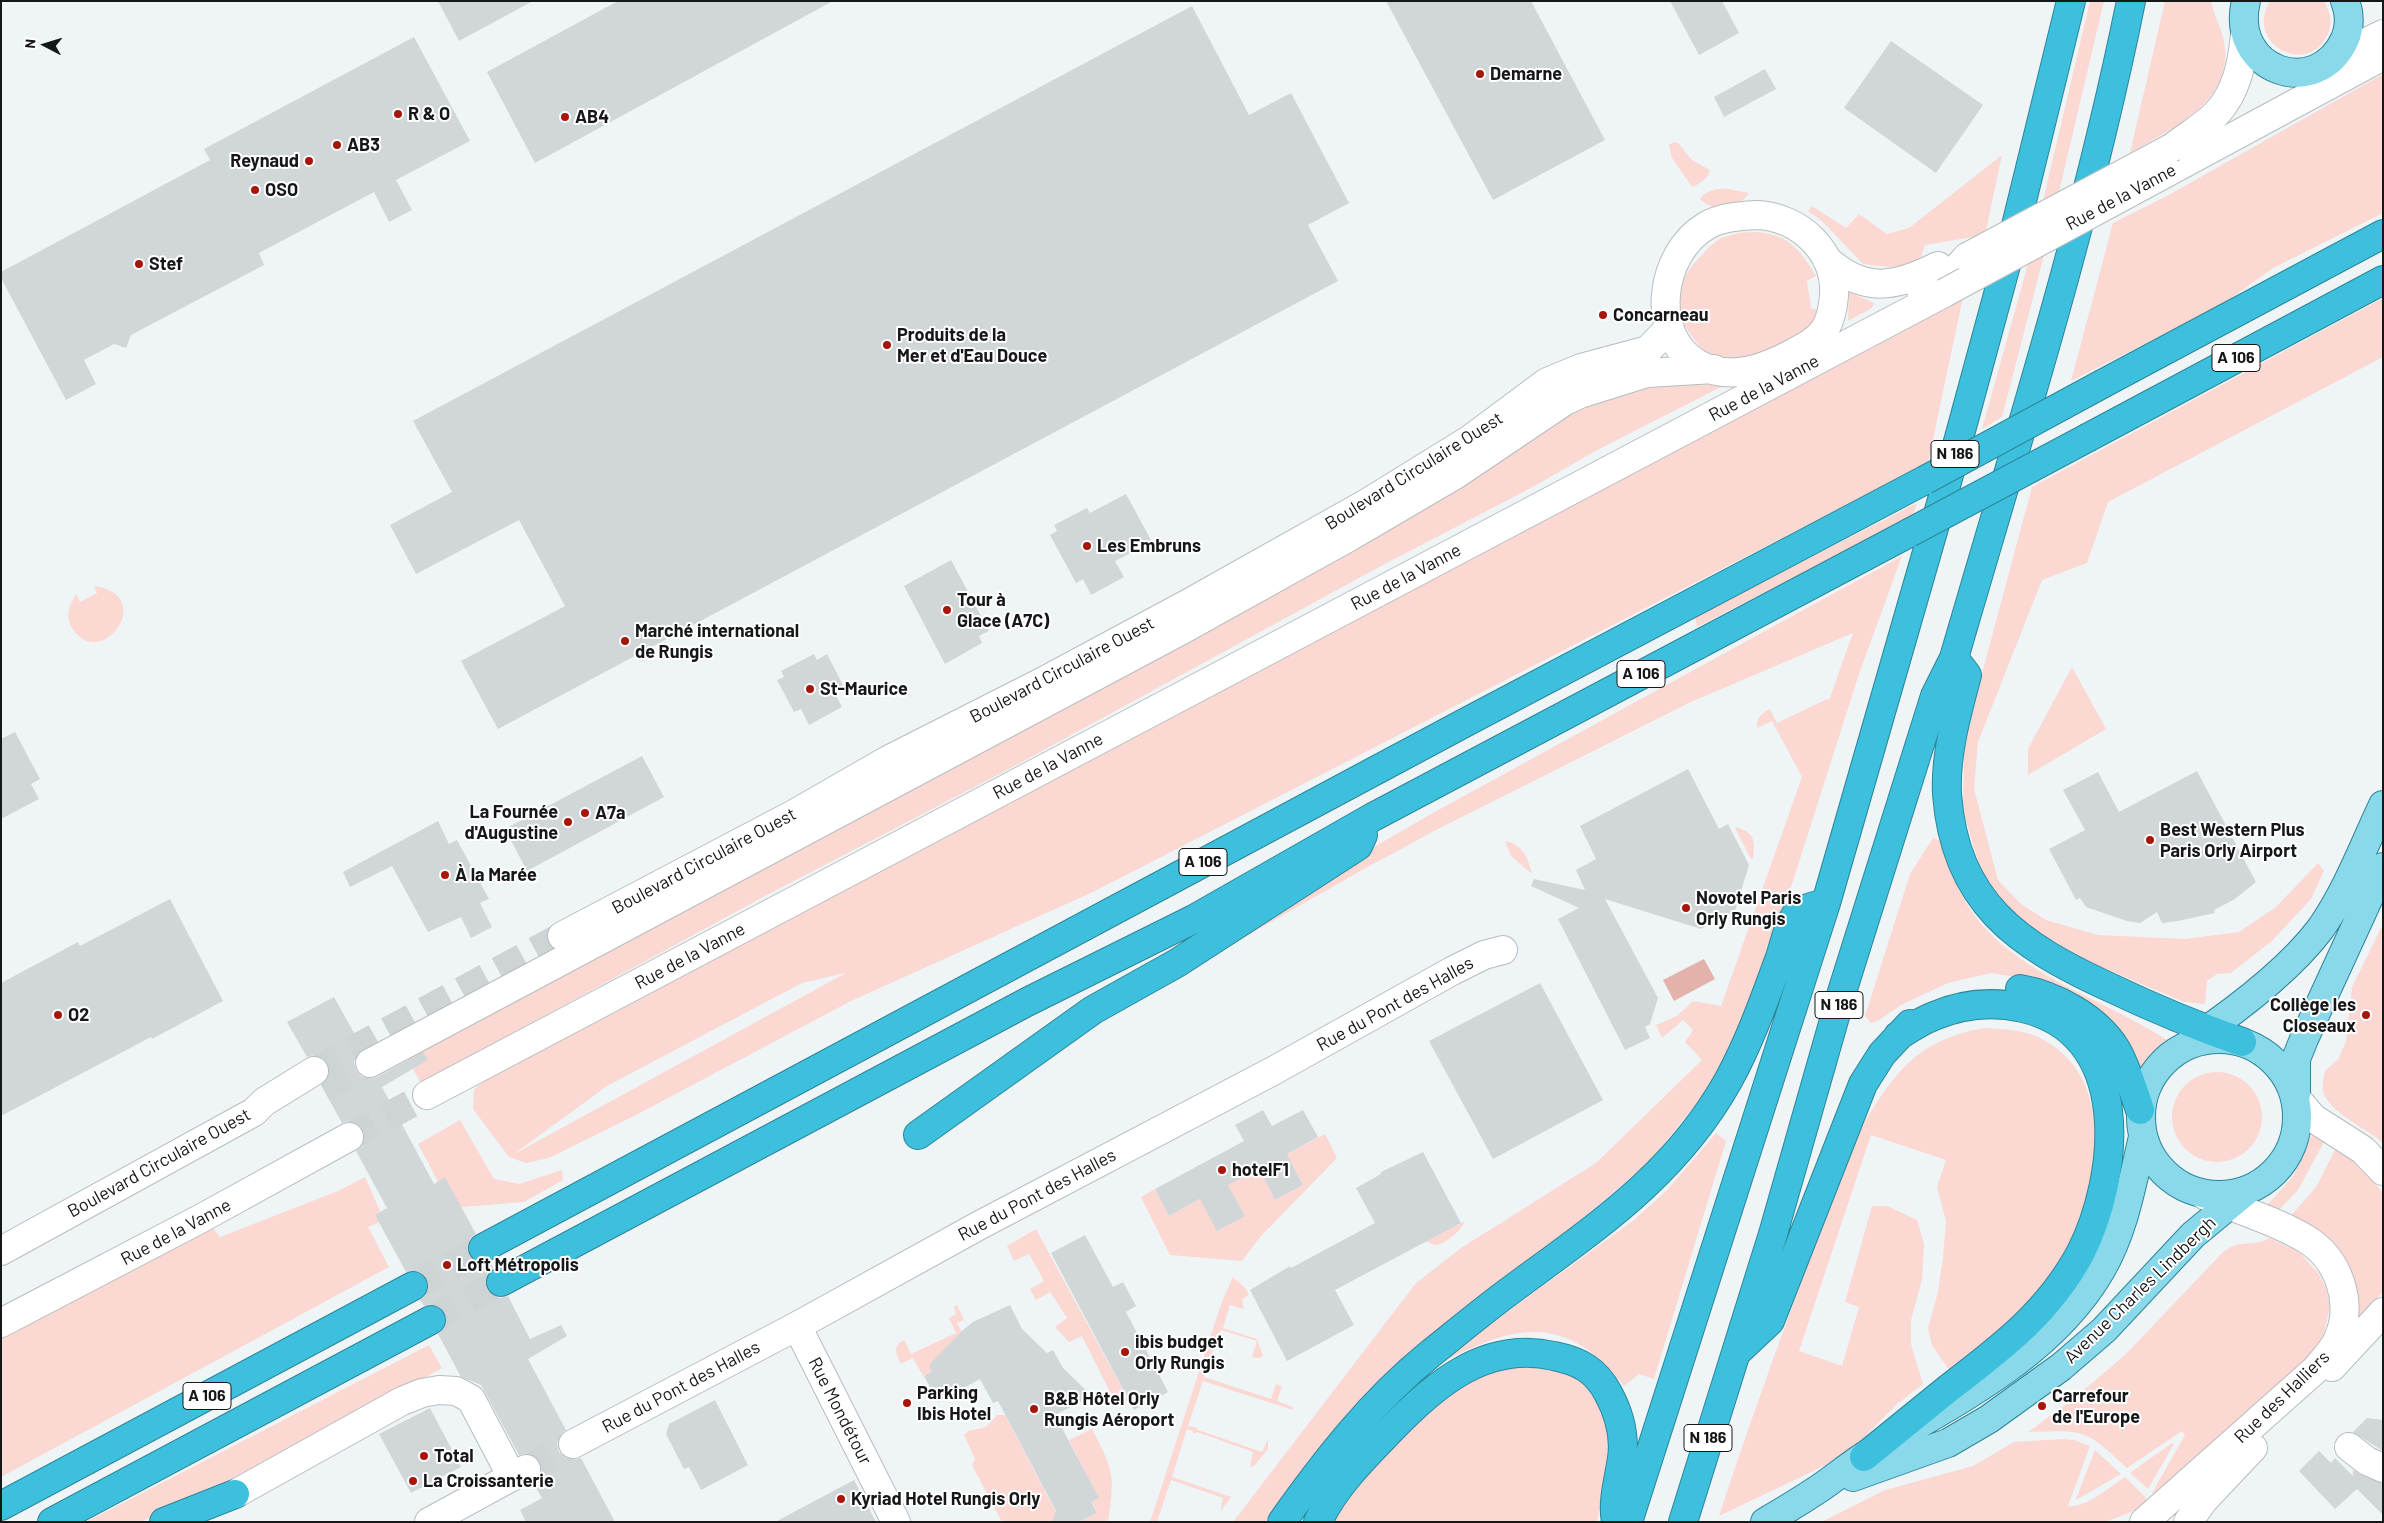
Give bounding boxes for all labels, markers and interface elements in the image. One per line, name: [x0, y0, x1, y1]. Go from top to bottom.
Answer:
north arrow: [20, 20, 70, 70]
text: N: [21, 38, 38, 49]
place label: Demarne: [1490, 63, 1562, 85]
marker: Demarne: [1474, 68, 1486, 80]
place label: R & O: [408, 103, 450, 125]
place label: AB4: [575, 106, 609, 128]
marker: R & O: [392, 108, 404, 120]
marker: AB4: [559, 111, 571, 123]
place label: AB3: [347, 134, 380, 156]
marker: AB3: [331, 139, 343, 151]
place label: Reynaud: [230, 150, 299, 172]
marker: Reynaud: [303, 155, 315, 167]
street label: Rue de la Vanne: [2062, 159, 2180, 235]
place label: OSO: [265, 179, 298, 201]
marker: OSO: [249, 184, 261, 196]
place label: Stef: [149, 253, 183, 275]
marker: Stef: [133, 258, 145, 270]
place label: Concarneau: [1613, 304, 1709, 326]
marker: Concarneau: [1597, 309, 1609, 321]
place label: Produits de la Mer et d'Eau Douce: [897, 324, 1047, 366]
marker: Produits de la Mer et d'Eau Douce: [881, 339, 893, 351]
road number: A 106: [2212, 344, 2260, 372]
street label: Rue de la Vanne: [1705, 350, 1823, 426]
street label: Boulevard Circulaire Ouest: [1321, 407, 1507, 535]
road number: N 186: [1931, 440, 1979, 468]
place label: Les Embruns: [1097, 535, 1201, 557]
street label: Rue de la Vanne: [1347, 539, 1465, 615]
marker: Les Embruns: [1081, 540, 1093, 552]
place label: Tour à Glace (A7C): [957, 589, 1049, 632]
marker: Tour à Glace (A7C): [941, 604, 953, 616]
street label: Boulevard Circulaire Ouest: [966, 612, 1158, 728]
place label: Marché international de Rungis: [635, 620, 799, 662]
marker: Marché international de Rungis: [619, 635, 631, 647]
road number: A 106: [1617, 661, 1665, 688]
place label: St-Maurice: [820, 678, 908, 700]
marker: St-Maurice: [804, 683, 816, 695]
street label: Rue de la Vanne: [989, 728, 1107, 804]
place label: La Fournée d'Augustine: [465, 801, 558, 844]
place label: A7a: [595, 802, 626, 824]
street label: Boulevard Circulaire Ouest: [608, 803, 800, 919]
marker: A7a: [579, 807, 591, 819]
marker: La Fournée d'Augustine: [562, 816, 574, 828]
place label: Best Western Plus Paris Orly Airport: [2160, 819, 2305, 862]
marker: Best Western Plus Paris Orly Airport: [2144, 834, 2156, 846]
road number: A 106: [1179, 849, 1227, 876]
place label: À la Marée: [455, 864, 537, 886]
marker: À la Marée: [439, 869, 451, 881]
place label: Novotel Paris Orly Rungis: [1696, 887, 1801, 930]
marker: Novotel Paris Orly Rungis: [1680, 902, 1692, 914]
street label: Rue de la Vanne: [631, 918, 749, 994]
street label: Rue du Pont des Halles: [1313, 952, 1477, 1056]
road number: N 186: [1815, 992, 1863, 1018]
place label: Collège les Closeaux: [2270, 994, 2356, 1036]
place label: O2: [68, 1004, 89, 1026]
marker: O2: [52, 1009, 64, 1021]
marker: Collège les Closeaux: [2360, 1009, 2372, 1021]
street label: Boulevard Circulaire Ouest: [64, 1104, 254, 1222]
street label: Rue du Pont des Halles: [954, 1144, 1120, 1246]
place label: hotelF1: [1232, 1159, 1289, 1181]
marker: hotelF1: [1216, 1164, 1228, 1176]
street label: Rue de la Vanne: [117, 1194, 235, 1270]
street label: Avenue Charles Lindbergh: [2060, 1212, 2220, 1368]
place label: Loft Métropolis: [457, 1254, 579, 1276]
marker: Loft Métropolis: [441, 1259, 453, 1271]
place label: ibis budget Orly Rungis: [1135, 1331, 1224, 1374]
street label: Rue du Pont des Halles: [598, 1336, 764, 1438]
marker: ibis budget Orly Rungis: [1119, 1346, 1131, 1358]
street label: Rue des Halliers: [2230, 1346, 2334, 1448]
street label: Rue Mondétour: [804, 1354, 876, 1468]
road number: A 106: [183, 1382, 231, 1410]
place label: Parking Ibis Hotel: [917, 1382, 991, 1425]
place label: Carrefour de l'Europe: [2052, 1385, 2140, 1428]
place label: B&B Hôtel Orly Rungis Aéroport: [1044, 1388, 1174, 1430]
marker: Parking Ibis Hotel: [901, 1397, 913, 1409]
marker: Carrefour de l'Europe: [2036, 1400, 2048, 1412]
marker: B&B Hôtel Orly Rungis Aéroport: [1028, 1403, 1040, 1415]
road number: N 186: [1684, 1425, 1732, 1452]
place label: Total: [434, 1445, 474, 1467]
marker: Total: [418, 1450, 430, 1462]
place label: La Croissanterie: [423, 1470, 554, 1492]
marker: La Croissanterie: [407, 1475, 419, 1487]
place label: Kyriad Hotel Rungis Orly: [851, 1488, 1040, 1510]
marker: Kyriad Hotel Rungis Orly: [835, 1493, 847, 1505]

